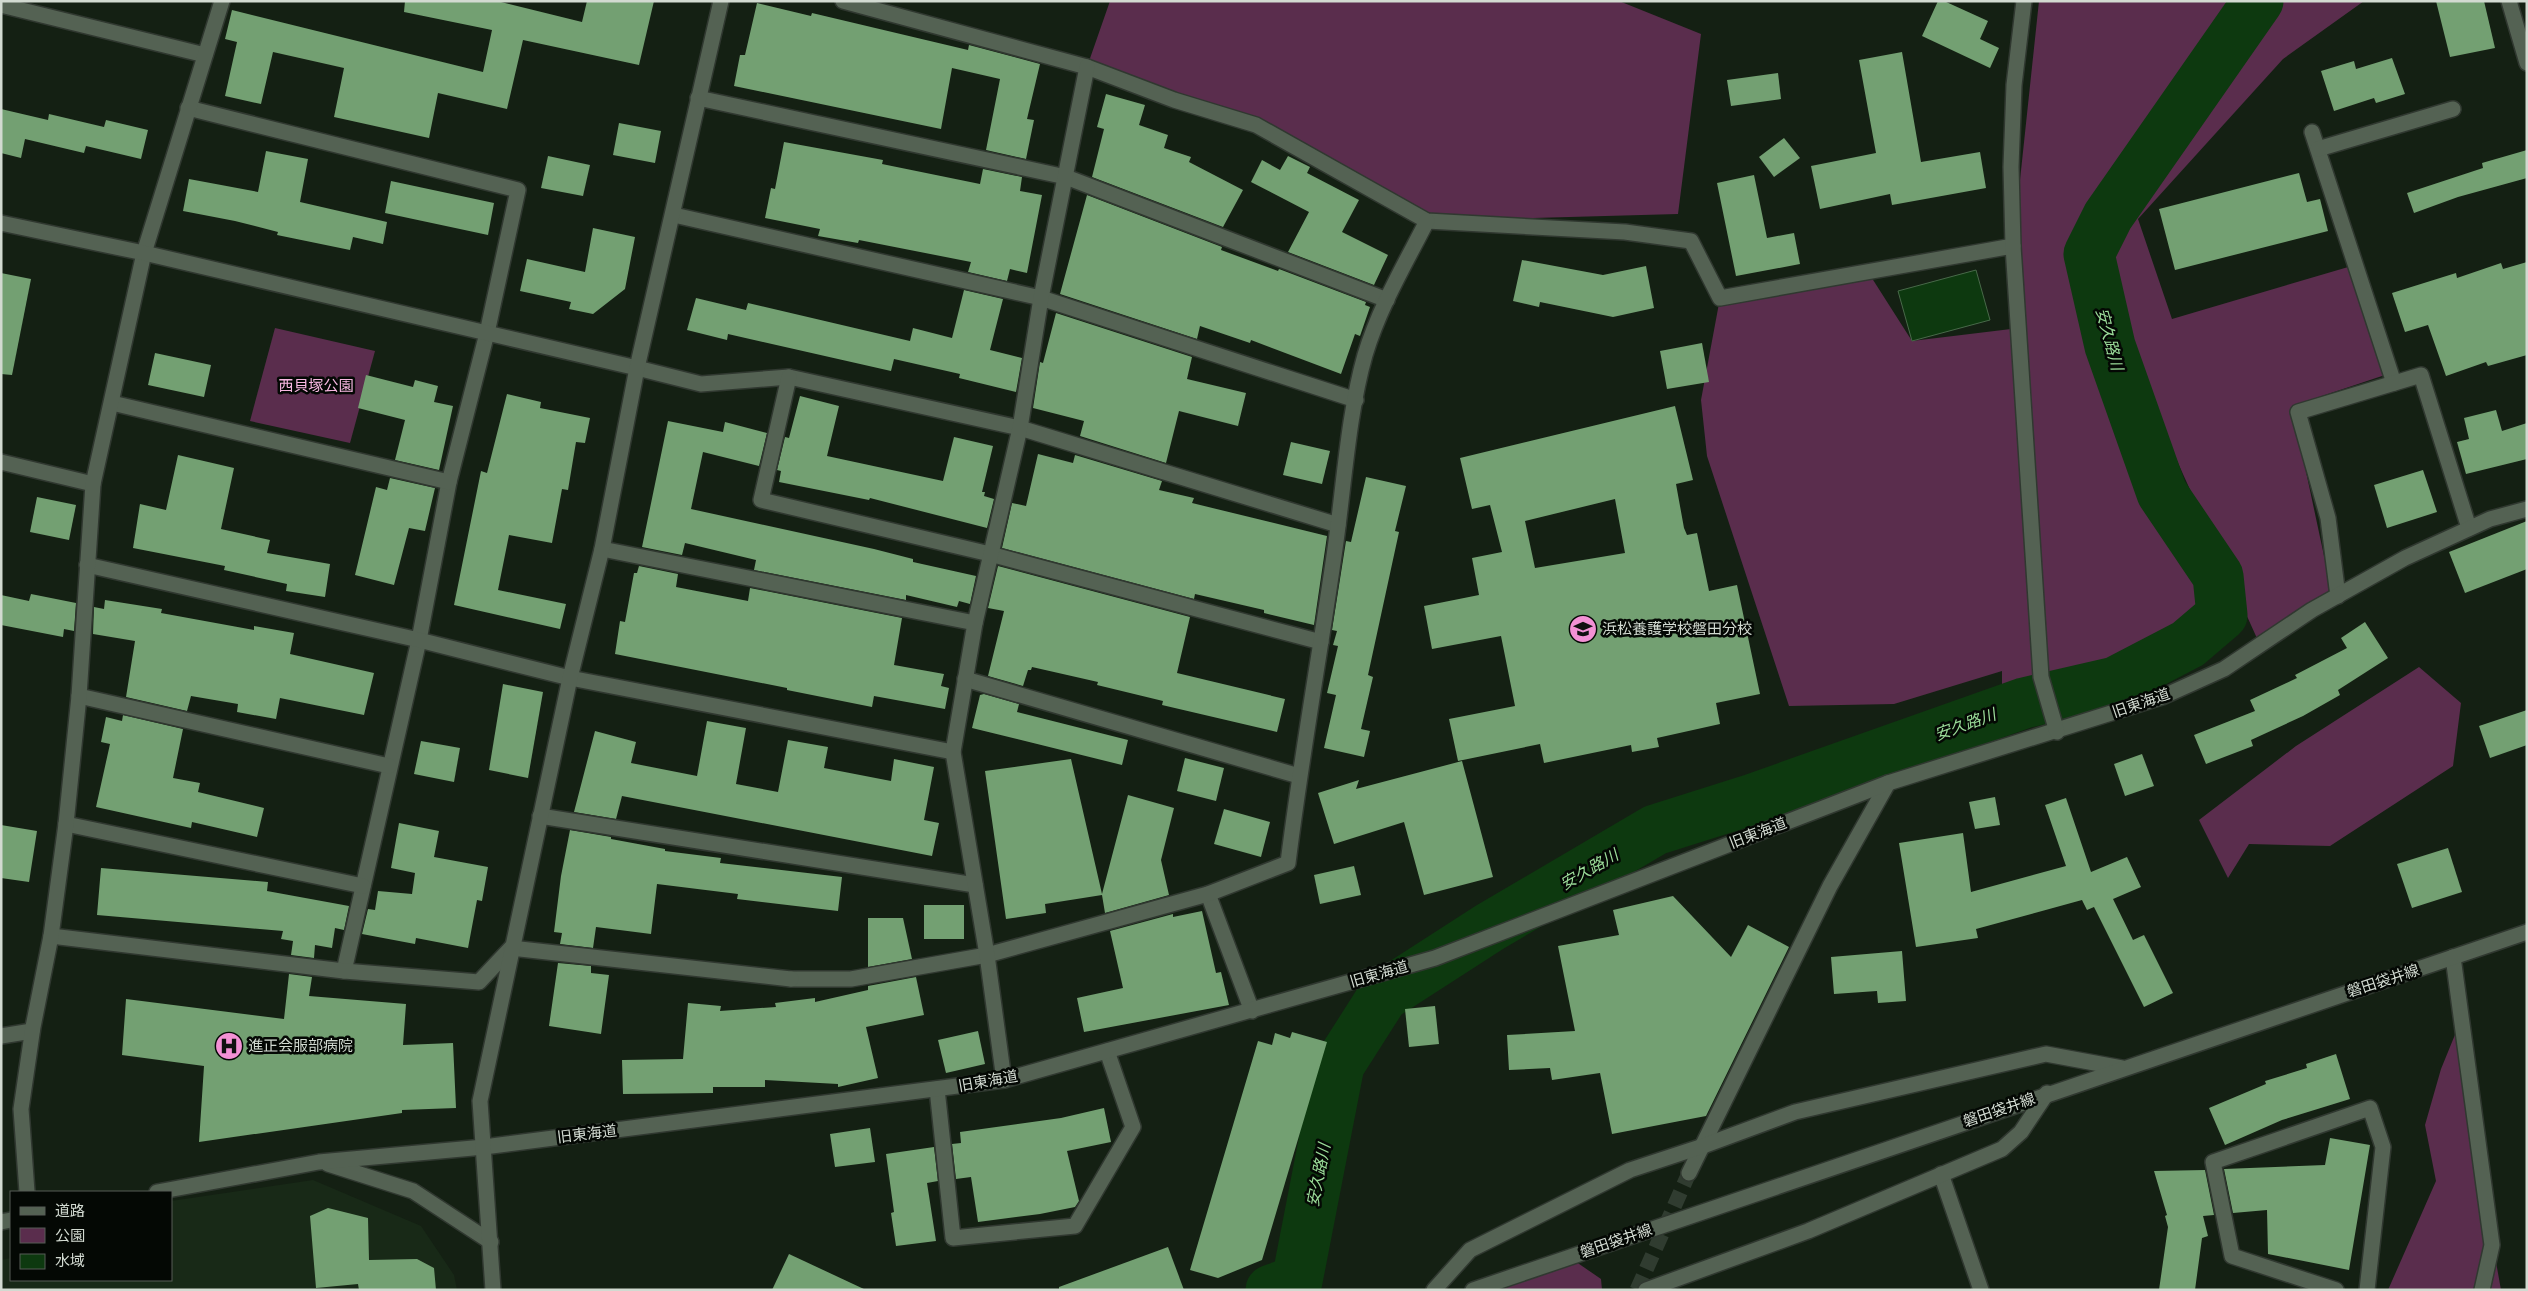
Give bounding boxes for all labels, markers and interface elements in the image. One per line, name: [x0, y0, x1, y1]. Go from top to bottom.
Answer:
water label: 安久路川: [2093, 306, 2127, 374]
park label: 西貝塚公園: [278, 377, 354, 394]
school or university icon: 浜松養護学校磐田分校: [1568, 614, 1598, 644]
place label: 浜松養護学校磐田分校: [1602, 620, 1752, 637]
street label: 旧東海道: [2110, 685, 2172, 720]
water label: 安久路川: [1932, 704, 2000, 743]
street label: 旧東海道: [1727, 814, 1789, 851]
water label: 安久路川: [1557, 844, 1623, 893]
street label: 旧東海道: [1348, 957, 1410, 990]
street label: 磐田袋井線: [2345, 961, 2421, 1000]
hospital icon: 進正会服部病院: [214, 1031, 244, 1061]
place label: 進正会服部病院: [248, 1037, 353, 1054]
street label: 旧東海道: [957, 1067, 1019, 1094]
street label: 磐田袋井線: [1961, 1089, 2037, 1130]
street label: 旧東海道: [556, 1121, 618, 1146]
water label: 安久路川: [1303, 1140, 1333, 1208]
legend: [10, 1191, 172, 1281]
text: 道路: [55, 1202, 85, 1219]
street label: 磐田袋井線: [1578, 1220, 1654, 1261]
text: 公園: [55, 1227, 85, 1244]
text: 水域: [55, 1252, 85, 1269]

